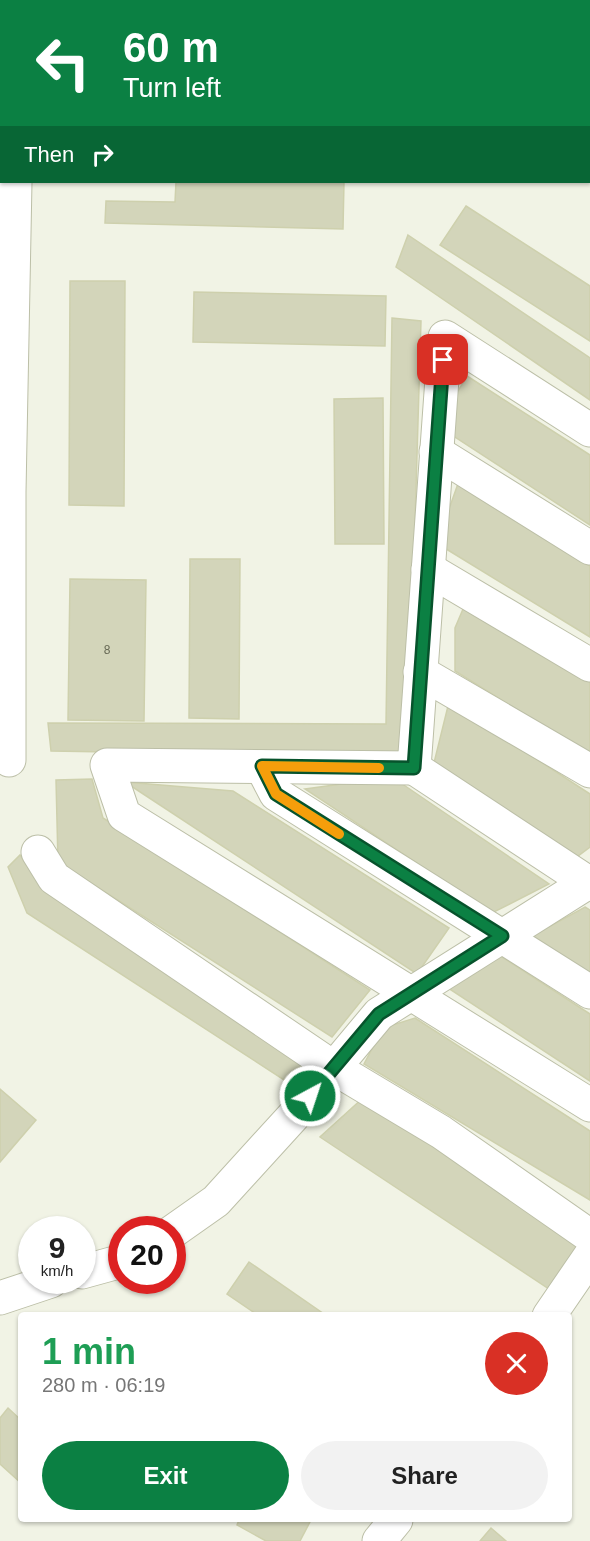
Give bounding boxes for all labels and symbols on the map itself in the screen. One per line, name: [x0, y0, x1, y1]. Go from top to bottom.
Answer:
pin: [417, 334, 468, 385]
house number: 8: [104, 643, 111, 657]
position arrow: [278, 1064, 342, 1128]
speed limit sign: 20: [108, 1216, 186, 1294]

